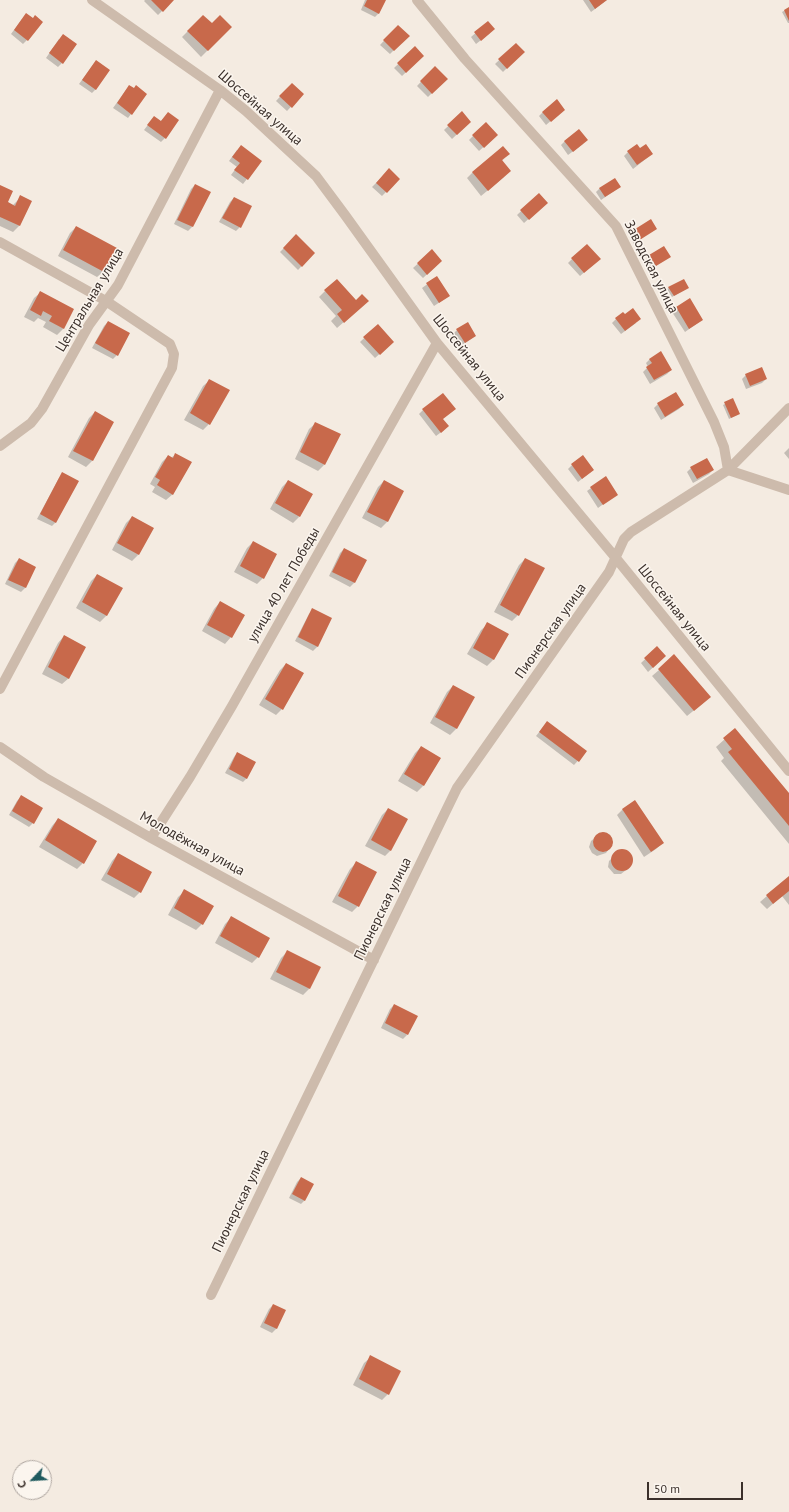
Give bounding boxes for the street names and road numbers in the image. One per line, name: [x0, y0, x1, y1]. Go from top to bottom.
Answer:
street label: Шоссейная улица: [214, 67, 306, 149]
street label: Заводская улица: [620, 218, 682, 316]
street label: Центральная улица: [52, 245, 128, 355]
street label: Шоссейная улица: [429, 311, 509, 405]
street label: улица 40 лет Победы: [244, 525, 324, 645]
street label: Шоссейная улица: [634, 561, 714, 655]
street label: Пионерская улица: [512, 580, 590, 682]
street label: Молодёжная улица: [137, 808, 247, 880]
street label: Пионерская улица: [351, 855, 415, 963]
street label: Пионерская улица: [209, 1147, 273, 1255]

